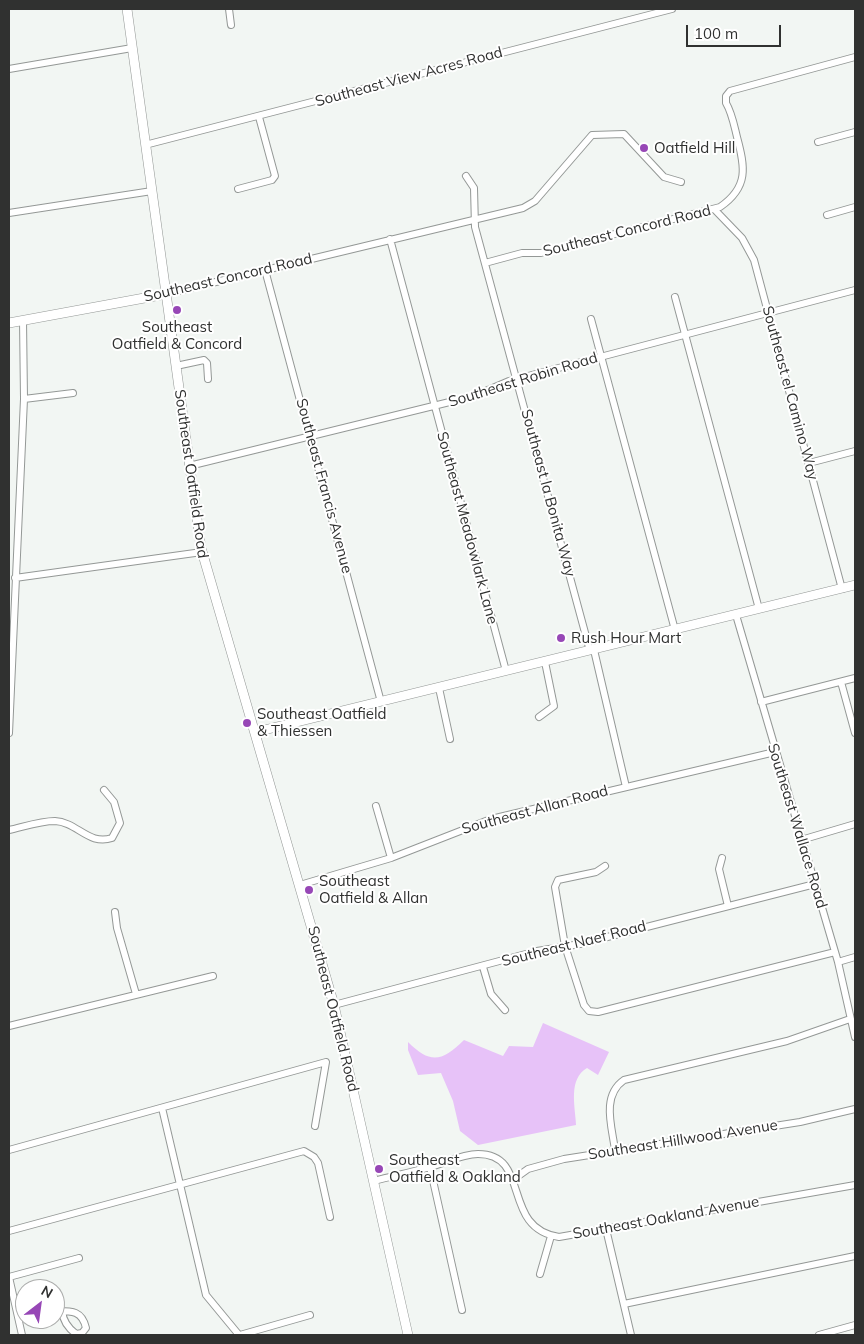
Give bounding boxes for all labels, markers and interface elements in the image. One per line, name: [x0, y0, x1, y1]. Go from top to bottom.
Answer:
scale bar: [689, 15, 784, 47]
text: 100 m: [694, 24, 738, 43]
street label: Southeast View Acres Road: [313, 43, 505, 111]
place label: Oatfield Hill: [654, 139, 735, 157]
marker: Oatfield Hill: [638, 142, 650, 154]
street label: Southeast Concord Road: [541, 201, 713, 261]
street label: Southeast Concord Road: [142, 250, 314, 306]
marker: Southeast Oatfield & Concord: [171, 304, 183, 316]
street label: Southeast el Camino Way: [758, 304, 822, 482]
place label: Southeast Oatfield & Concord: [112, 318, 242, 353]
street label: Southeast Robin Road: [446, 349, 600, 411]
street label: Southeast Oatfield Road: [170, 388, 212, 560]
street label: Southeast Francis Avenue: [292, 397, 356, 575]
street label: Southeast la Bonita Way: [517, 407, 579, 579]
street label: Southeast Meadowlark Lane: [433, 430, 501, 626]
place label: Rush Hour Mart: [571, 629, 681, 647]
marker: Rush Hour Mart: [555, 632, 567, 644]
place label: Southeast Oatfield & Thiessen: [257, 705, 386, 740]
marker: Southeast Oatfield & Thiessen: [241, 717, 253, 729]
street label: Southeast Wallace Road: [763, 741, 831, 911]
street label: Southeast Allan Road: [460, 782, 610, 838]
place label: Southeast Oatfield & Allan: [319, 872, 428, 907]
marker: Southeast Oatfield & Allan: [303, 884, 315, 896]
street label: Southeast Naef Road: [500, 917, 648, 971]
street label: Southeast Oatfield Road: [304, 924, 362, 1094]
street label: Southeast Hillwood Avenue: [587, 1116, 779, 1164]
place label: Southeast Oatfield & Oakland: [389, 1151, 521, 1186]
marker: Southeast Oatfield & Oakland: [373, 1163, 385, 1175]
street label: Southeast Oakland Avenue: [571, 1193, 761, 1243]
north arrow: [15, 1279, 65, 1329]
text: N: [38, 1281, 56, 1302]

